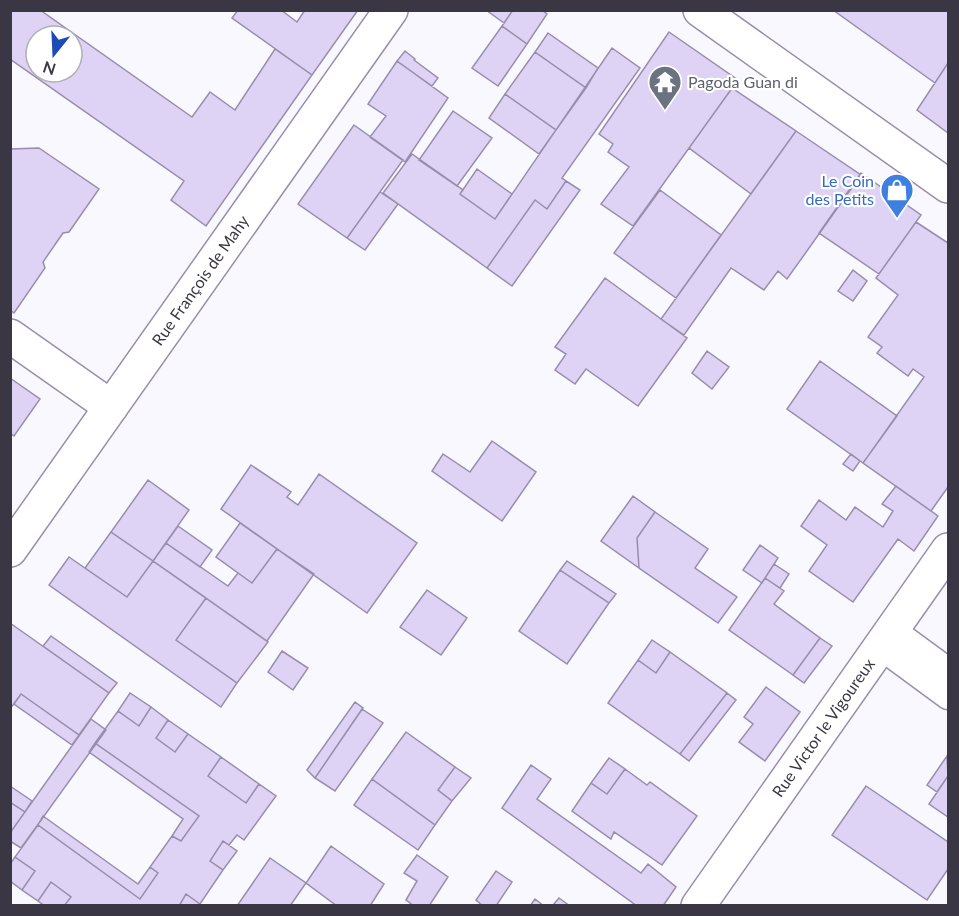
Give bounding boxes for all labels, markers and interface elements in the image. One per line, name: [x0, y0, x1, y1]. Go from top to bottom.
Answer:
north arrow: [24, 24, 84, 84]
text: N: [40, 58, 58, 80]
temple icon: Pagoda Guan di: [647, 64, 683, 111]
place label: Pagoda Guan di: [688, 72, 798, 91]
place label: Le Coin des Petits: [805, 171, 874, 208]
shop icon: Le Coin des Petits: [879, 172, 915, 219]
street label: Rue François de Mahy: [147, 211, 253, 349]
street label: Rue Victor le Vigoureux: [768, 654, 878, 800]

